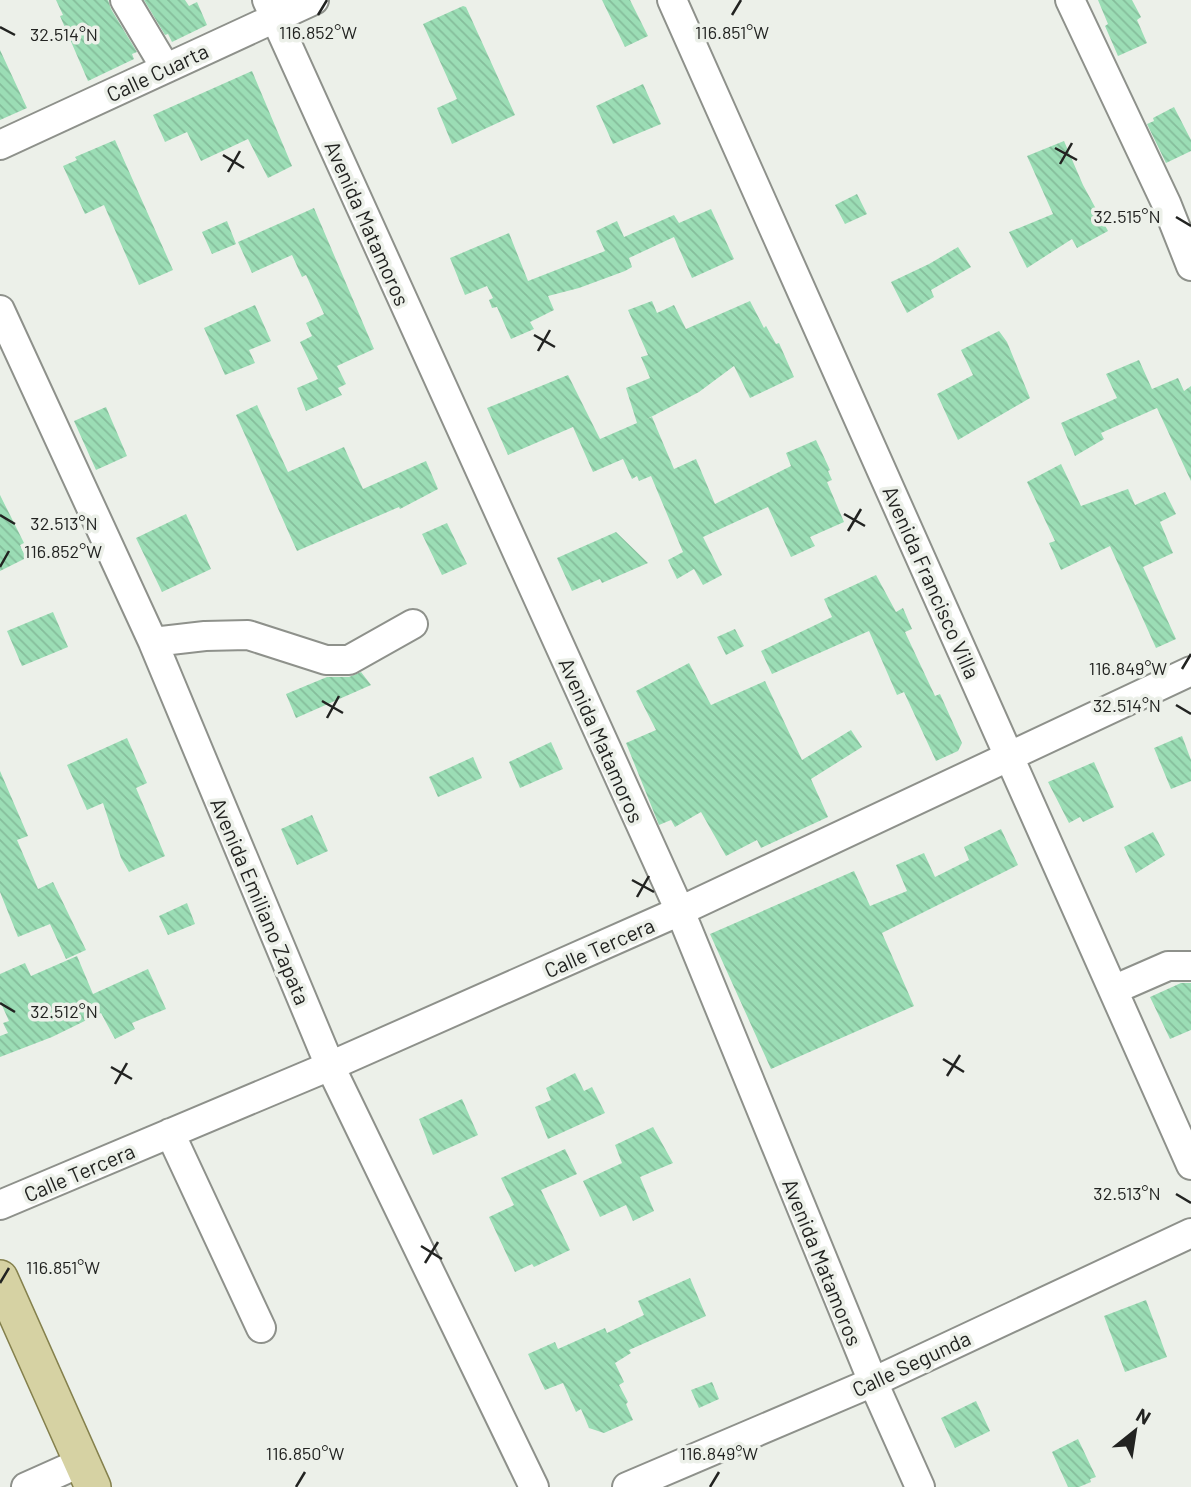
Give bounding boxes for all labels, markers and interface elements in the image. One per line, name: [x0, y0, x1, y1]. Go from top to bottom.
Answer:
text: 116.852°W: [279, 21, 357, 43]
text: 116.851°W: [695, 21, 769, 43]
text: 32.514°N: [30, 23, 98, 45]
street label: Calle Cuarta: [102, 38, 212, 106]
street label: Avenida Matamoros: [320, 137, 416, 309]
text: 32.515°N: [1093, 205, 1161, 227]
street label: Avenida Francisco Villa: [878, 482, 986, 682]
text: 32.513°N: [30, 512, 98, 534]
text: 116.852°W: [24, 540, 102, 562]
street label: Avenida Matamoros: [554, 654, 650, 826]
text: 116.849°W: [1089, 657, 1167, 679]
text: 32.514°N: [1093, 694, 1161, 716]
street label: Avenida Emiliano Zapata: [206, 794, 316, 1008]
street label: Calle Tercera: [540, 912, 658, 982]
text: 32.512°N: [30, 1000, 98, 1022]
street label: Calle Tercera: [20, 1137, 138, 1207]
street label: Avenida Matamoros: [778, 1175, 868, 1349]
text: 32.513°N: [1093, 1182, 1161, 1204]
text: 116.851°W: [26, 1256, 100, 1278]
street label: Calle Segunda: [848, 1325, 974, 1401]
north arrow: [1100, 1396, 1170, 1466]
text: N: [1133, 1403, 1155, 1429]
text: 116.850°W: [266, 1442, 344, 1464]
text: 116.849°W: [680, 1442, 758, 1464]

